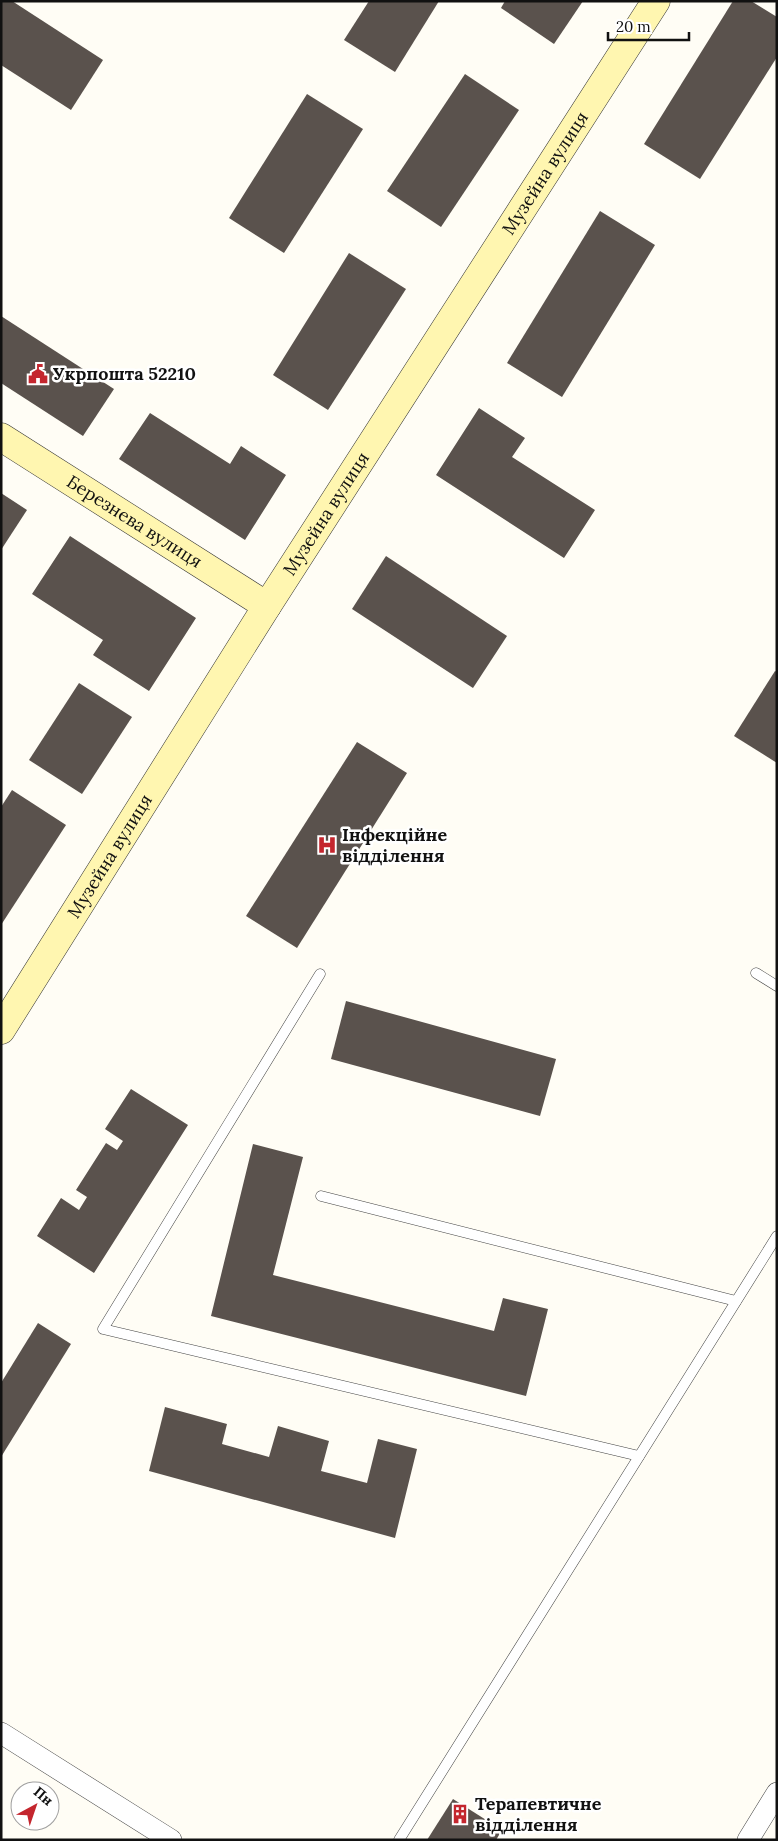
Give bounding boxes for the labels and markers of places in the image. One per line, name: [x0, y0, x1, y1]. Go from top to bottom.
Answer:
place label: Укрпошта 52210: [53, 362, 196, 385]
public building icon: Укрпошта 52210: [27, 363, 49, 385]
place label: Інфекційне відділення: [342, 823, 448, 867]
hospital icon: Інфекційне відділення: [316, 834, 338, 856]
place label: Терапевтичне відділення: [475, 1792, 602, 1836]
building icon: Терапевтичне відділення: [449, 1803, 471, 1825]

